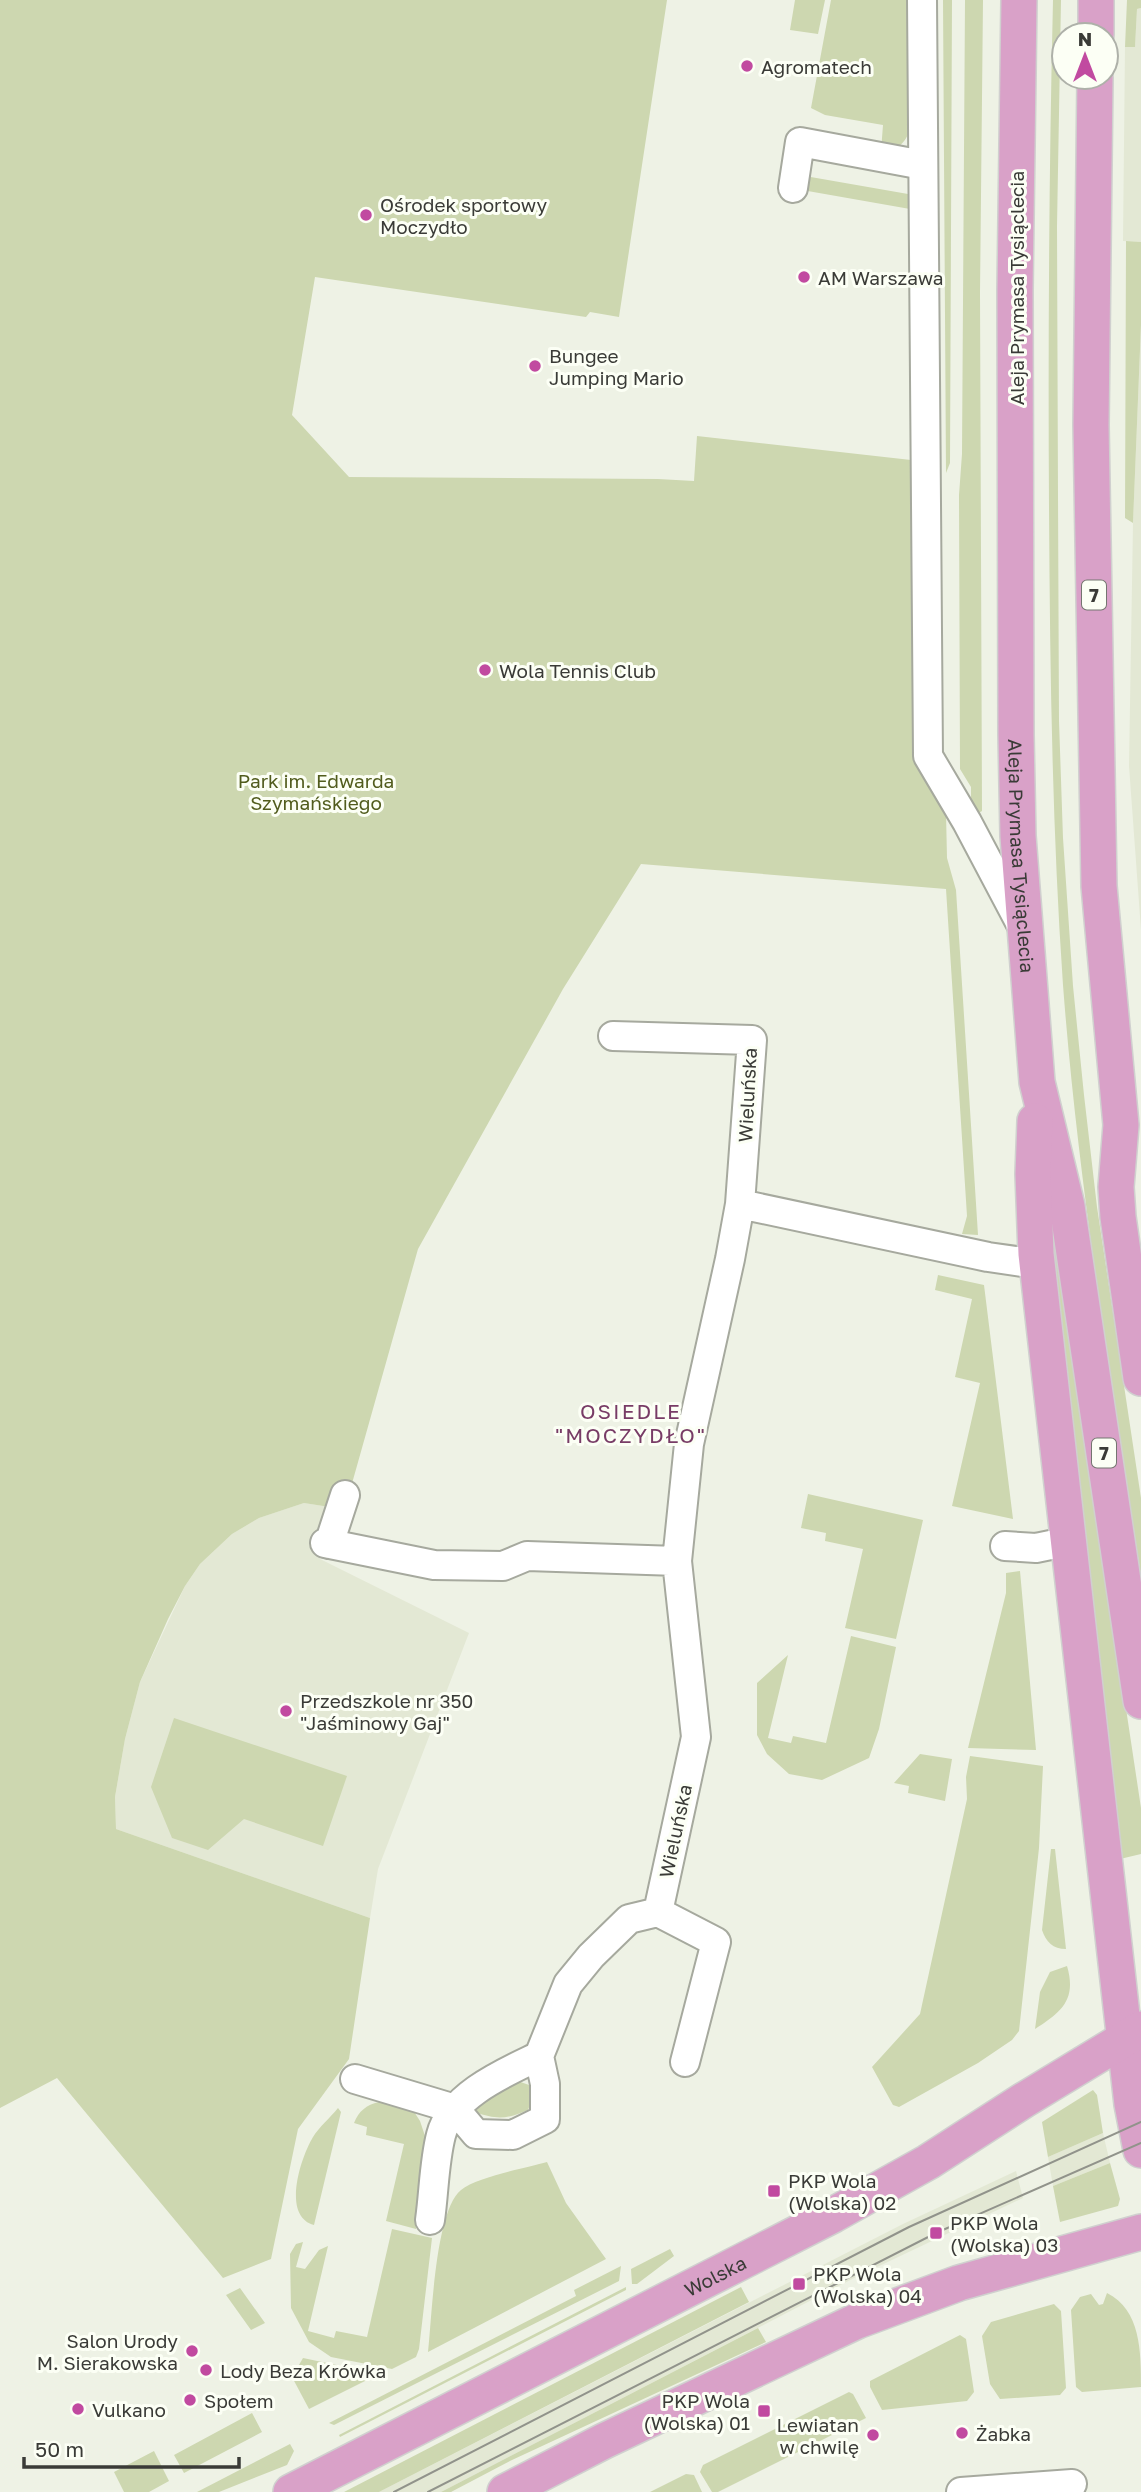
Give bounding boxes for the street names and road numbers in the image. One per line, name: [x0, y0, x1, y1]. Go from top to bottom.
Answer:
street label: Aleja Prymasa Tysiąclecia: [1005, 171, 1028, 405]
road number: 7: [1082, 580, 1106, 610]
street label: Aleja Prymasa Tysiąclecia: [1005, 739, 1040, 974]
street label: Wieluńska: [733, 1047, 761, 1143]
road number: 7: [1092, 1438, 1116, 1468]
street label: Wieluńska: [654, 1782, 696, 1880]
street label: Wolska: [680, 2250, 750, 2301]

